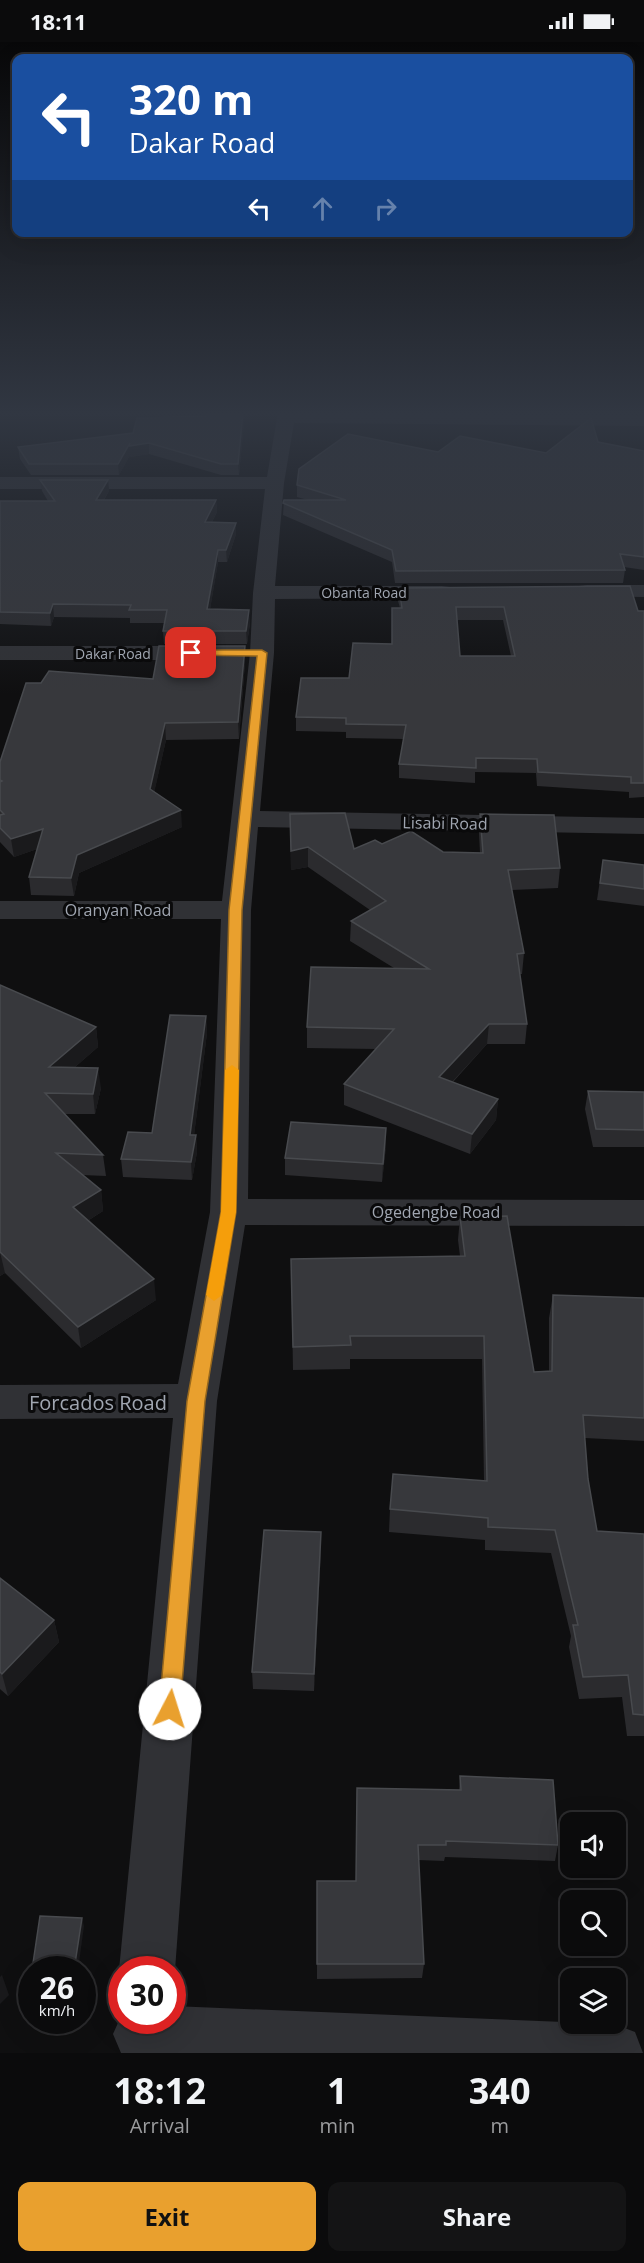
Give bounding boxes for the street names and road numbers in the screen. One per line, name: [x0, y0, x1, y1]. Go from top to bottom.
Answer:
street label: Obanta Road: [321, 583, 407, 602]
street label: Dakar Road: [75, 644, 151, 663]
street label: Lisabi Road: [402, 811, 488, 835]
street label: Oranyan Road: [65, 899, 171, 921]
street label: Ogedengbe Road: [372, 1201, 500, 1223]
street label: Forcados Road: [29, 1389, 167, 1416]

